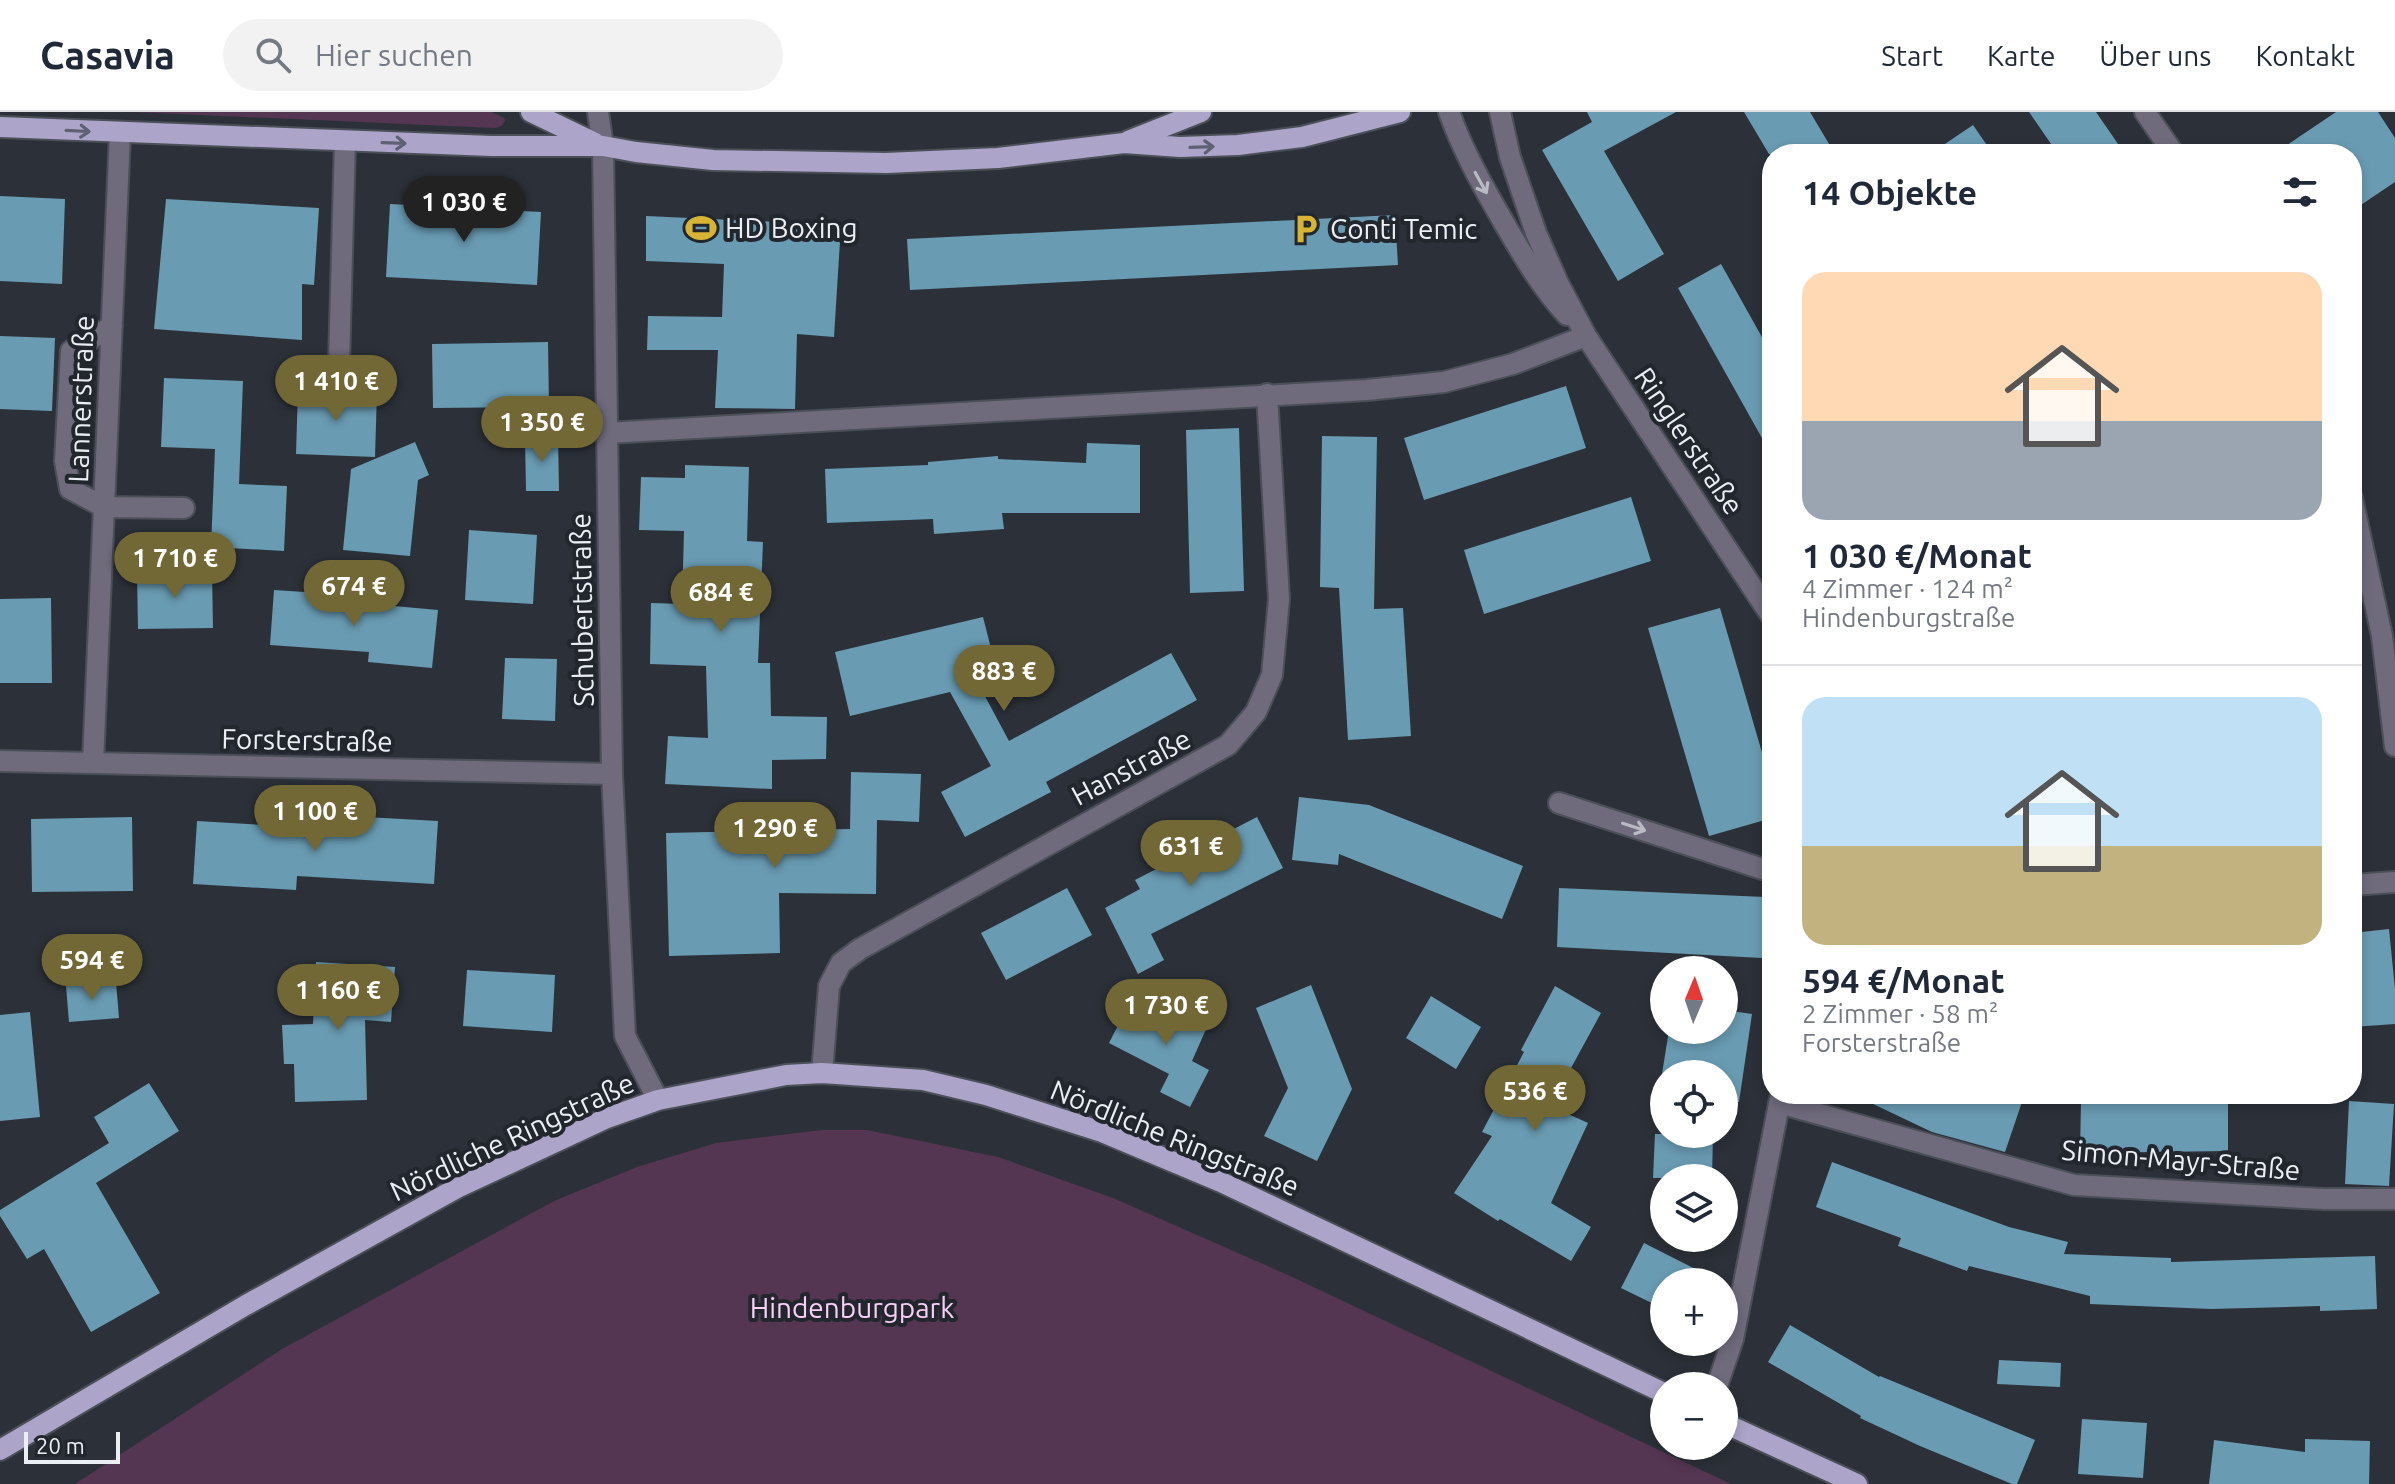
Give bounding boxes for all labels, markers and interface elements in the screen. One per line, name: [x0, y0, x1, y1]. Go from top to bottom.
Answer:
search box: [223, 19, 783, 91]
icon: search: [251, 33, 295, 77]
text: Casavia: [40, 34, 175, 76]
text: Hier suchen: [315, 38, 473, 72]
text: Start: [1881, 40, 1943, 71]
text: Karte: [1987, 40, 2055, 71]
text: Über uns: [2099, 40, 2211, 71]
text: Kontakt: [2255, 40, 2355, 71]
one-way arrow: [64, 124, 91, 139]
one-way arrow: [380, 135, 407, 150]
one-way arrow: [1188, 139, 1215, 154]
icon: filters: [2278, 170, 2322, 214]
one-way arrow: [1473, 171, 1489, 194]
text: 14 Objekte: [1802, 173, 1977, 211]
pin: 1 030 €: [390, 176, 538, 244]
text: 1 030 €: [421, 187, 507, 216]
sports icon: HD Boxing: [684, 211, 718, 245]
place label: HD Boxing: [725, 212, 858, 243]
parking icon: Conti Temic: [1289, 212, 1323, 246]
place label: Conti Temic: [1330, 213, 1477, 244]
street label: Lannerstraße: [62, 315, 99, 483]
icon: home: [1990, 324, 2134, 468]
pin: 1 410 €: [262, 355, 410, 423]
street label: Ringlerstraße: [1629, 361, 1750, 520]
text: 1 410 €: [293, 366, 379, 395]
pin: 1 350 €: [468, 396, 616, 464]
text: 1 350 €: [499, 407, 585, 436]
street label: Schubertstraße: [564, 513, 599, 707]
pin: 1 710 €: [101, 532, 249, 600]
text: 1 030 €/Monat: [1802, 536, 2032, 574]
text: 1 710 €: [132, 543, 218, 572]
pin: 674 €: [298, 560, 410, 628]
pin: 684 €: [665, 566, 777, 634]
text: 674 €: [322, 571, 386, 600]
text: 4 Zimmer · 124 m²: [1802, 574, 2013, 603]
text: 684 €: [689, 577, 753, 606]
text: Hindenburgstraße: [1802, 603, 2015, 632]
pin: 883 €: [948, 645, 1060, 713]
text: 883 €: [972, 656, 1036, 685]
street label: Hanstraße: [1066, 722, 1196, 811]
street label: Forsterstraße: [221, 723, 393, 756]
icon: home: [1990, 749, 2134, 893]
pin: 1 100 €: [241, 785, 389, 853]
text: 1 100 €: [272, 796, 358, 825]
pin: 1 290 €: [701, 802, 849, 870]
text: 1 290 €: [732, 813, 818, 842]
pin: 631 €: [1135, 820, 1247, 888]
one-way arrow: [1621, 820, 1646, 835]
text: 631 €: [1159, 831, 1223, 860]
pin: 594 €: [36, 934, 148, 1002]
text: 594 €: [60, 945, 124, 974]
north arrow: [1650, 956, 1738, 1044]
map controls: [1650, 956, 1738, 1460]
text: 594 €/Monat: [1802, 961, 2005, 999]
pin: 1 160 €: [264, 964, 412, 1032]
text: 1 160 €: [295, 975, 381, 1004]
pin: 1 730 €: [1092, 979, 1240, 1047]
text: 1 730 €: [1123, 990, 1209, 1019]
text: 2 Zimmer · 58 m²: [1802, 999, 1998, 1028]
text: Forsterstraße: [1802, 1028, 1961, 1057]
button: locate: [1650, 1060, 1738, 1148]
pin: 536 €: [1479, 1065, 1591, 1133]
street label: Nördliche Ringstraße: [385, 1066, 639, 1207]
street label: Nördliche Ringstraße: [1046, 1073, 1304, 1202]
text: 536 €: [1503, 1076, 1567, 1105]
street label: Simon-Mayr-Straße: [2060, 1134, 2302, 1185]
button: layers: [1650, 1164, 1738, 1252]
button: +: [1650, 1268, 1738, 1356]
park label: Hindenburgpark: [750, 1292, 954, 1323]
button: −: [1650, 1372, 1738, 1460]
scale bar: [24, 1428, 120, 1464]
text: 20 m: [36, 1433, 85, 1458]

